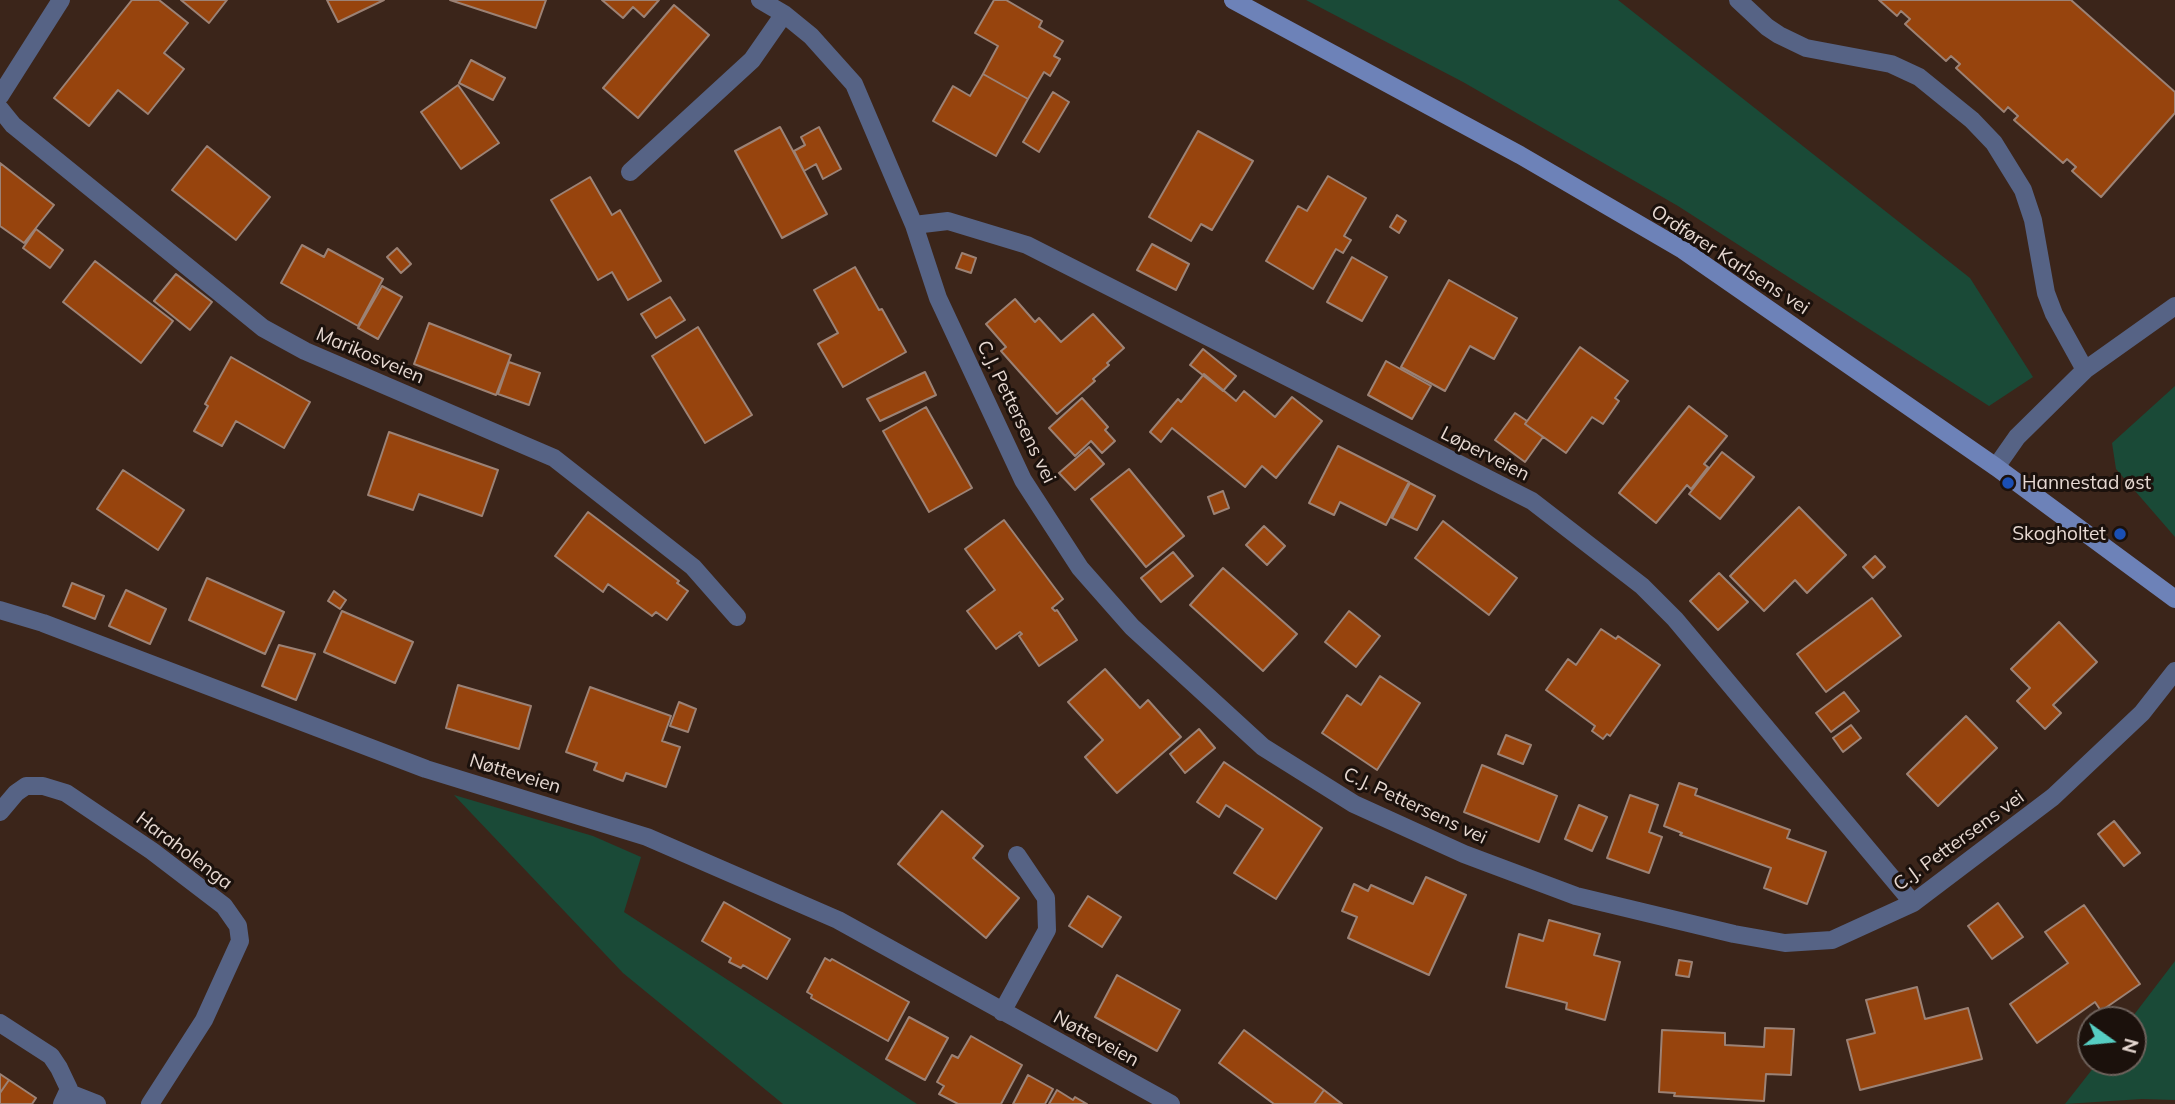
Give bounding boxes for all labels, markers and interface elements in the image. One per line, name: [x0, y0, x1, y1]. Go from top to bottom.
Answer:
street label: Ordfører Karlsens vei: [1647, 200, 1813, 320]
street label: Marikosveien: [313, 323, 427, 389]
street label: C.J. Pettersens vei: [972, 337, 1060, 487]
street label: Løperveien: [1437, 422, 1533, 486]
place label: Hannestad øst: [2022, 472, 2151, 494]
marker: Hannestad øst: [2000, 475, 2016, 491]
place label: Skogholtet: [2012, 523, 2106, 545]
marker: Skogholtet: [2112, 526, 2128, 542]
street label: Nøtteveien: [467, 749, 563, 799]
street label: C.J. Pettersens vei: [1340, 763, 1490, 849]
street label: C.J. Pettersens vei: [1889, 786, 2029, 896]
street label: Haraholenga: [131, 807, 237, 895]
street label: Nøtteveien: [1049, 1006, 1143, 1072]
north arrow: [2077, 1006, 2147, 1076]
text: N: [2117, 1036, 2144, 1056]

